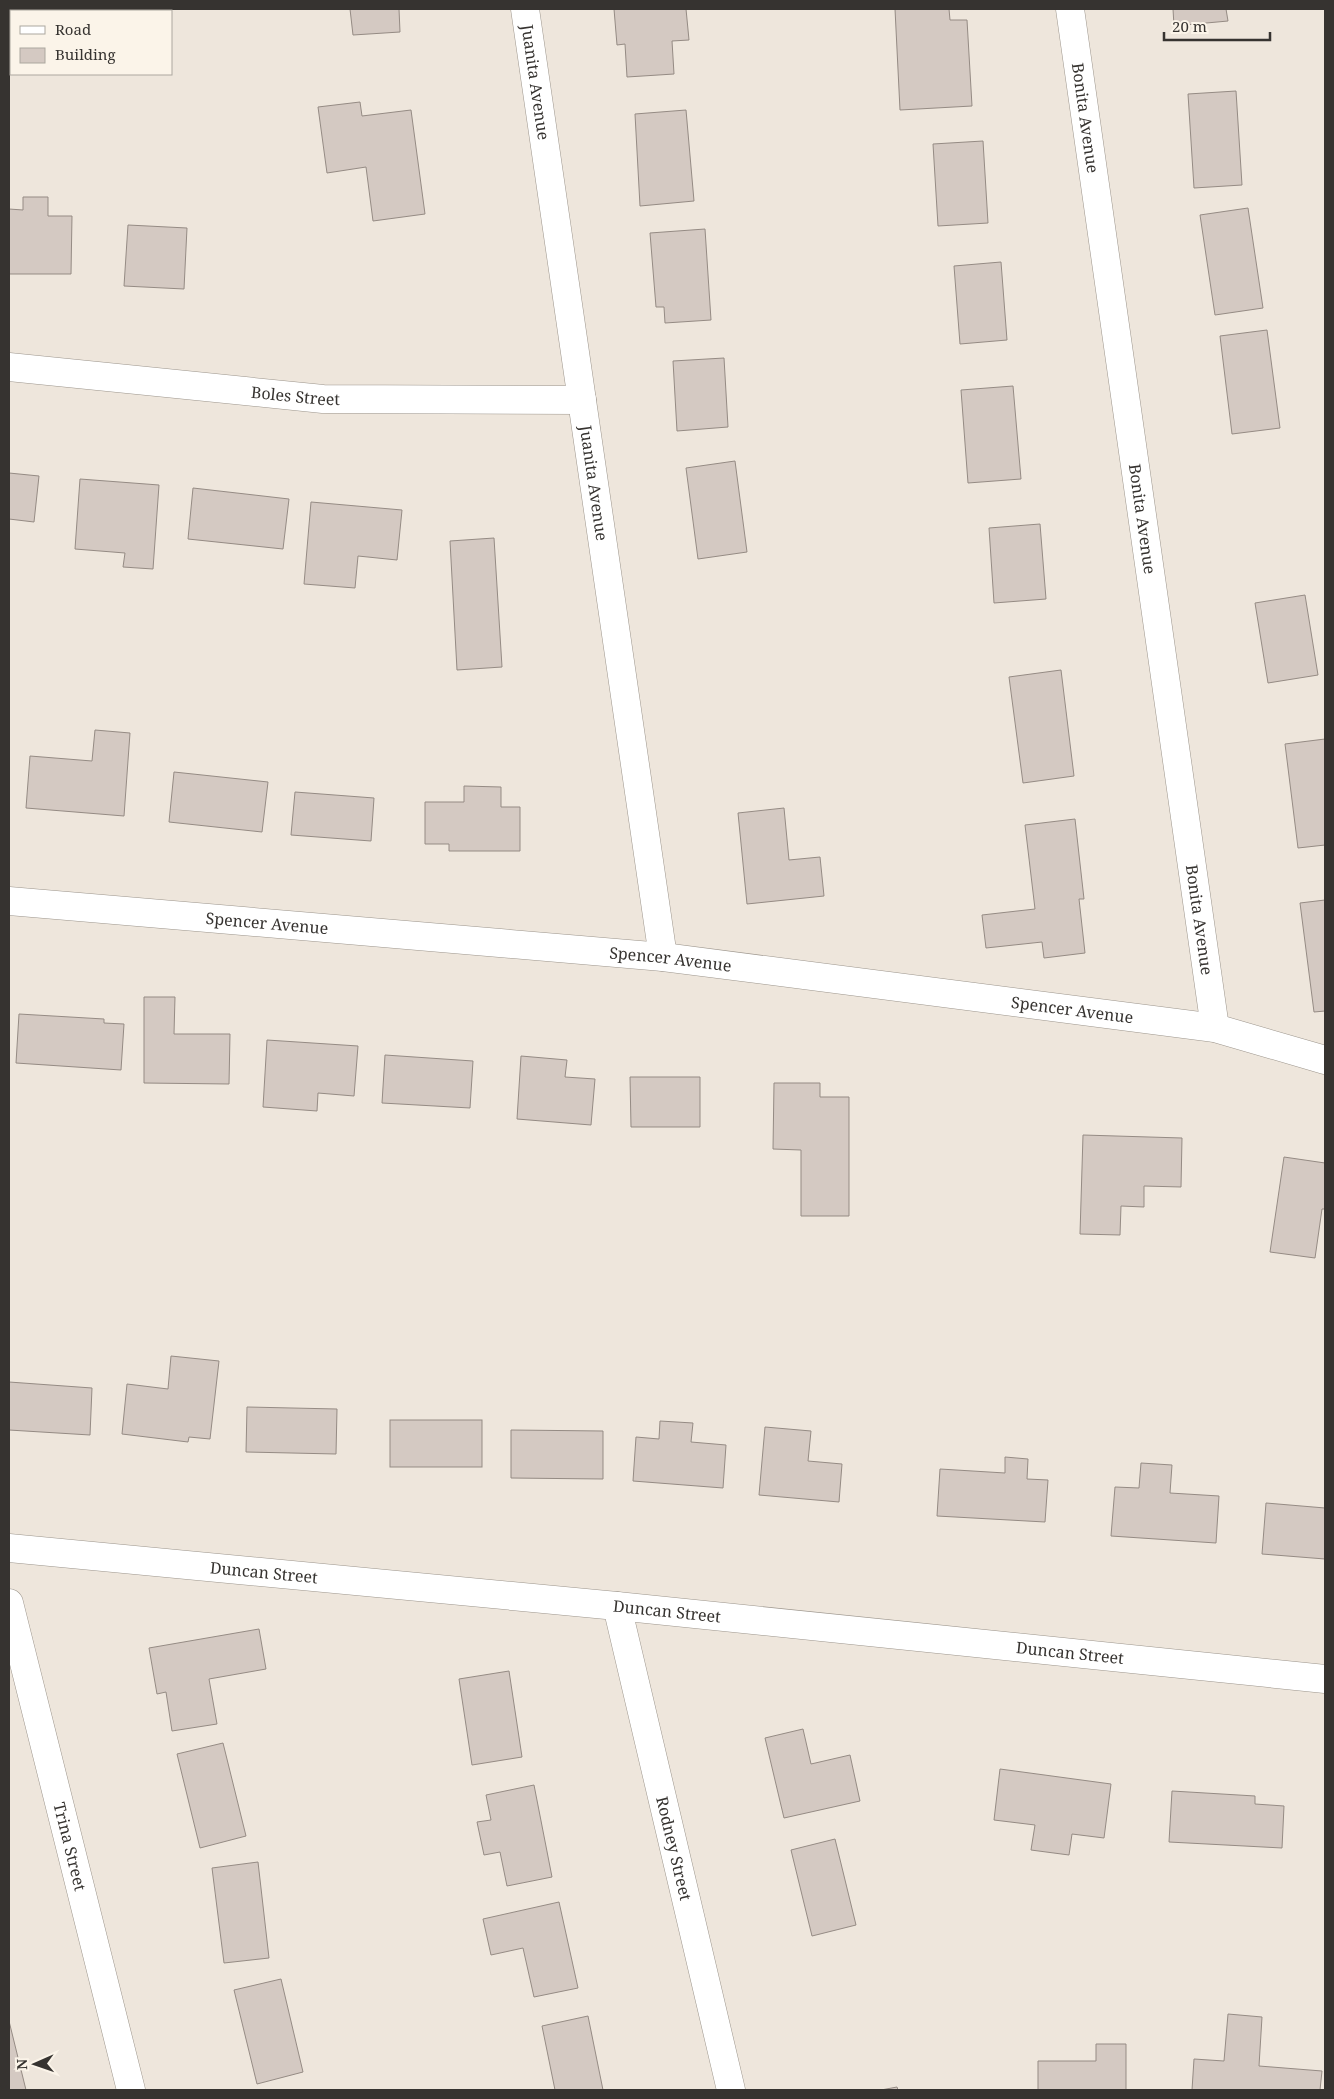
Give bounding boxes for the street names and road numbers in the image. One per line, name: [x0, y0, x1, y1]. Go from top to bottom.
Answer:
street label: Juanita Avenue: [516, 22, 555, 141]
street label: Bonita Avenue: [1067, 61, 1104, 174]
street label: Boles Street: [250, 381, 340, 410]
street label: Juanita Avenue: [575, 423, 613, 542]
street label: Bonita Avenue: [1124, 462, 1161, 575]
street label: Bonita Avenue: [1181, 863, 1218, 976]
street label: Spencer Avenue: [205, 907, 329, 939]
street label: Spencer Avenue: [608, 941, 733, 977]
street label: Spencer Avenue: [1010, 991, 1135, 1028]
street label: Duncan Street: [209, 1556, 319, 1588]
street label: Duncan Street: [612, 1595, 722, 1628]
street label: Duncan Street: [1015, 1636, 1125, 1669]
street label: Rodney Street: [651, 1794, 697, 1903]
street label: Trina Street: [48, 1800, 92, 1893]

